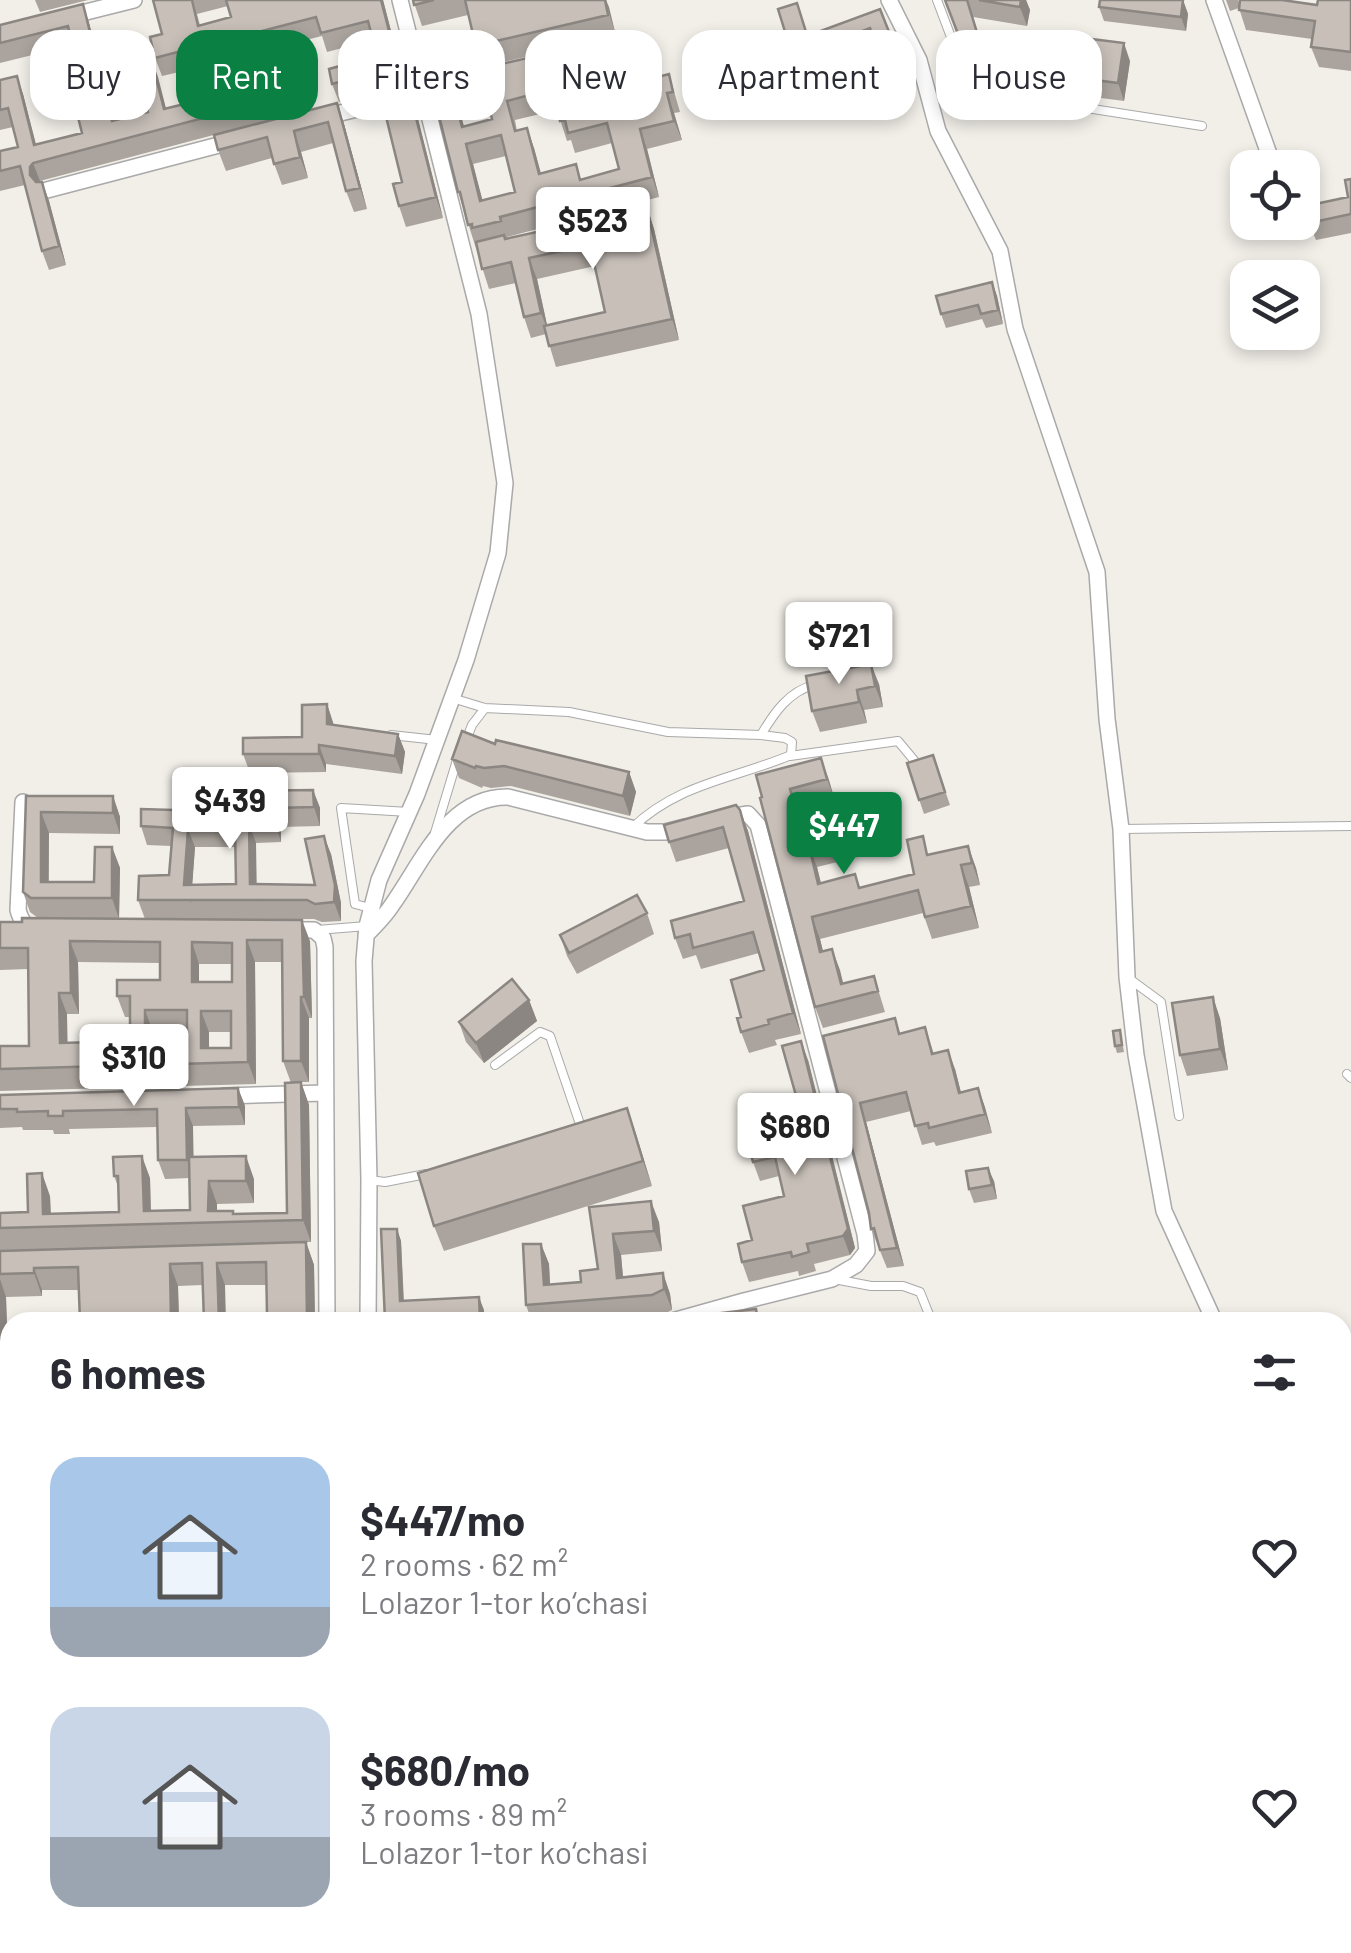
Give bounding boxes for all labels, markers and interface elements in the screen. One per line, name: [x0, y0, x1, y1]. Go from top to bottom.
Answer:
chip: Buy: [30, 30, 156, 120]
chip: Rent: [176, 30, 318, 120]
chip: Filters: [338, 30, 505, 120]
chip: New: [525, 30, 662, 120]
chip: Apartment: [682, 30, 916, 120]
chip: House: [936, 30, 1102, 120]
map controls: [1230, 150, 1320, 350]
button: locate: [1230, 150, 1320, 240]
pin: $523: [534, 187, 652, 272]
text: $523: [558, 200, 628, 238]
button: layers: [1230, 260, 1320, 350]
pin: $721: [780, 602, 898, 687]
text: $721: [807, 615, 871, 653]
pin: $439: [171, 767, 289, 852]
text: $439: [194, 780, 266, 818]
pin: $447: [785, 792, 903, 877]
text: $447: [809, 805, 879, 843]
pin: $310: [75, 1024, 193, 1109]
text: $310: [101, 1037, 167, 1075]
pin: $680: [736, 1093, 854, 1178]
text: $680: [759, 1106, 831, 1144]
icon: filters: [1247, 1345, 1302, 1400]
text: 6 homes: [50, 1347, 206, 1397]
text: $447/mo: [360, 1494, 525, 1544]
icon: home: [130, 1497, 250, 1617]
icon: heart: [1247, 1530, 1302, 1585]
text: 2 rooms · 62 m²: [360, 1544, 568, 1582]
text: Lolazor 1-tor ko‘chasi: [360, 1582, 649, 1620]
text: $680/mo: [360, 1744, 530, 1794]
icon: home: [130, 1747, 250, 1867]
icon: heart: [1247, 1780, 1302, 1835]
text: 3 rooms · 89 m²: [360, 1794, 567, 1832]
text: Lolazor 1-tor ko‘chasi: [360, 1832, 649, 1870]

